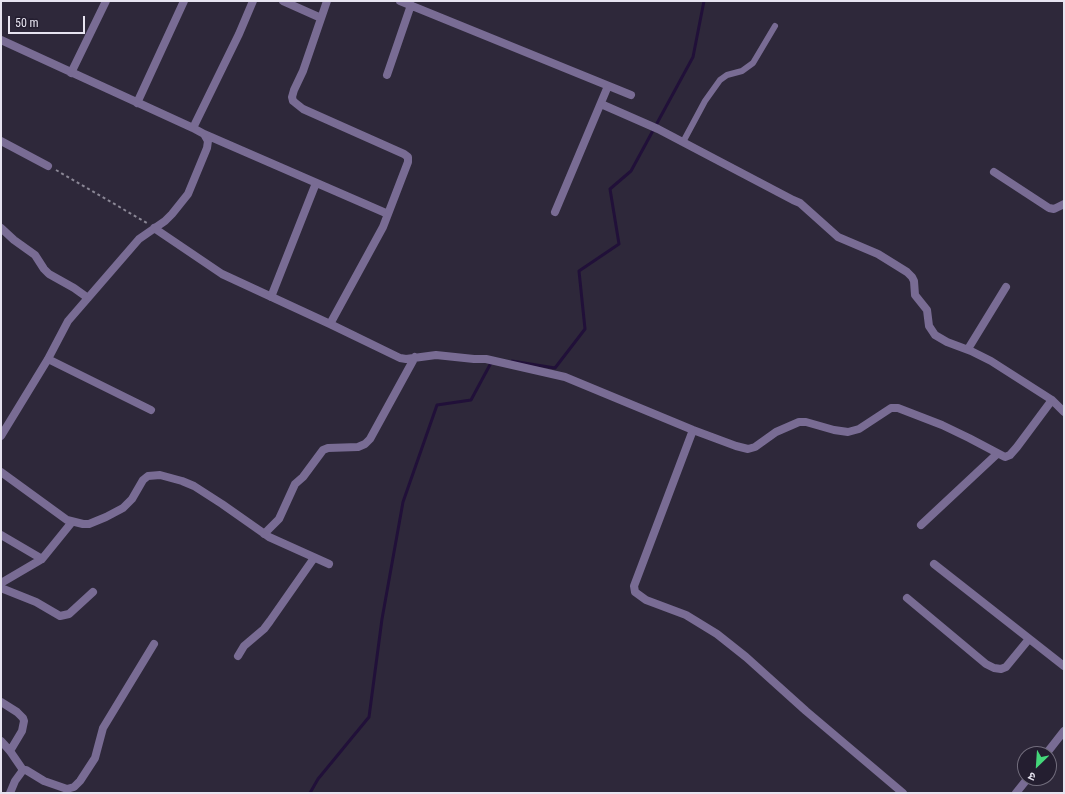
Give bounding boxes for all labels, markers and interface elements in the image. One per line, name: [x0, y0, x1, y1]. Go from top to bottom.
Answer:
scale bar: [10, 8, 87, 34]
text: 50 m: [15, 16, 39, 30]
north arrow: [1017, 746, 1057, 786]
text: उ: [1026, 769, 1038, 784]

